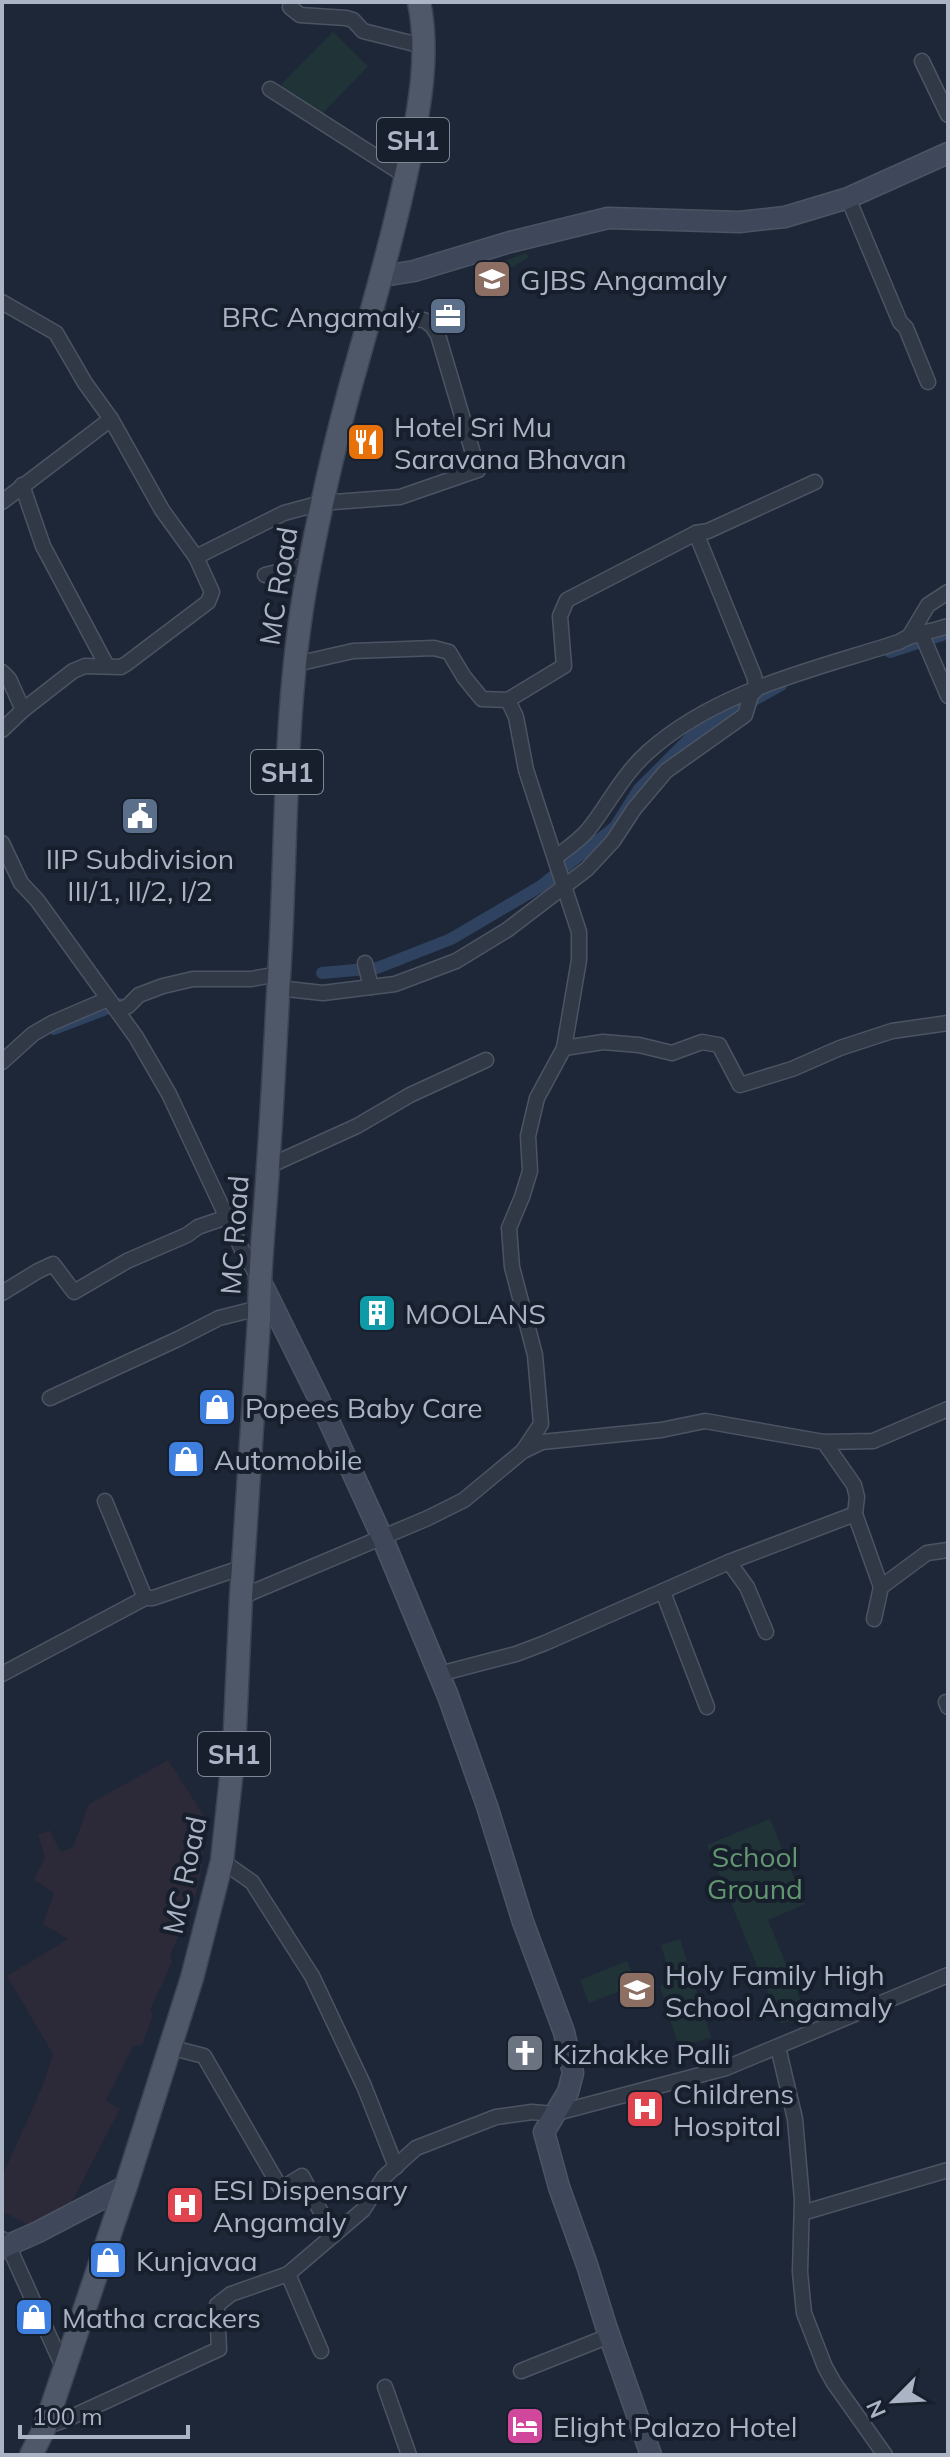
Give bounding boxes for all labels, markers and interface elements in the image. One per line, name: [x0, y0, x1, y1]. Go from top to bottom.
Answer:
road number: SH1: [377, 118, 449, 162]
school or university icon: GJBS Angamaly: [471, 258, 513, 300]
place label: GJBS Angamaly: [520, 262, 727, 297]
office icon: BRC Angamaly: [427, 295, 469, 337]
place label: BRC Angamaly: [222, 299, 420, 334]
place label: Hotel Sri Mu Saravana Bhavan: [394, 409, 627, 476]
restaurant icon: Hotel Sri Mu Saravana Bhavan: [345, 421, 387, 463]
street label: MC Road: [251, 524, 305, 648]
road number: SH1: [251, 750, 323, 794]
public building icon: IIP Subdivision III/1, II/2, I/2: [119, 795, 161, 837]
place label: IIP Subdivision III/1, II/2, I/2: [46, 841, 234, 908]
street label: MC Road: [212, 1174, 256, 1296]
building icon: MOOLANS: [356, 1292, 398, 1334]
place label: MOOLANS: [405, 1296, 546, 1331]
shop icon: Popees Baby Care: [196, 1386, 238, 1428]
place label: Popees Baby Care: [245, 1390, 482, 1425]
shop icon: Automobile: [165, 1438, 207, 1480]
place label: Automobile: [214, 1442, 362, 1477]
road number: SH1: [198, 1732, 270, 1776]
street label: MC Road: [154, 1813, 214, 1937]
park label: School Ground: [707, 1839, 803, 1906]
place label: Holy Family High School Angamaly: [665, 1957, 892, 2024]
school or university icon: Holy Family High School Angamaly: [616, 1969, 658, 2011]
church icon: Kizhakke Palli: [504, 2032, 546, 2074]
place label: Kizhakke Palli: [553, 2036, 731, 2071]
place label: Childrens Hospital: [673, 2076, 794, 2143]
hospital icon: Childrens Hospital: [624, 2088, 666, 2130]
place label: ESI Dispensary Angamaly: [213, 2172, 408, 2239]
hospital icon: ESI Dispensary Angamaly: [164, 2184, 206, 2226]
shop icon: Kunjavaa: [87, 2239, 129, 2281]
place label: Kunjavaa: [136, 2243, 258, 2278]
shop icon: Matha crackers: [13, 2296, 55, 2338]
place label: Matha crackers: [62, 2300, 261, 2335]
north arrow: [854, 2361, 934, 2441]
scale bar: [20, 2389, 188, 2439]
text: N: [860, 2396, 892, 2422]
text: 100 m: [32, 2401, 103, 2431]
hotel icon: Elight Palazo Hotel: [504, 2405, 546, 2447]
place label: Elight Palazo Hotel: [553, 2409, 797, 2444]

